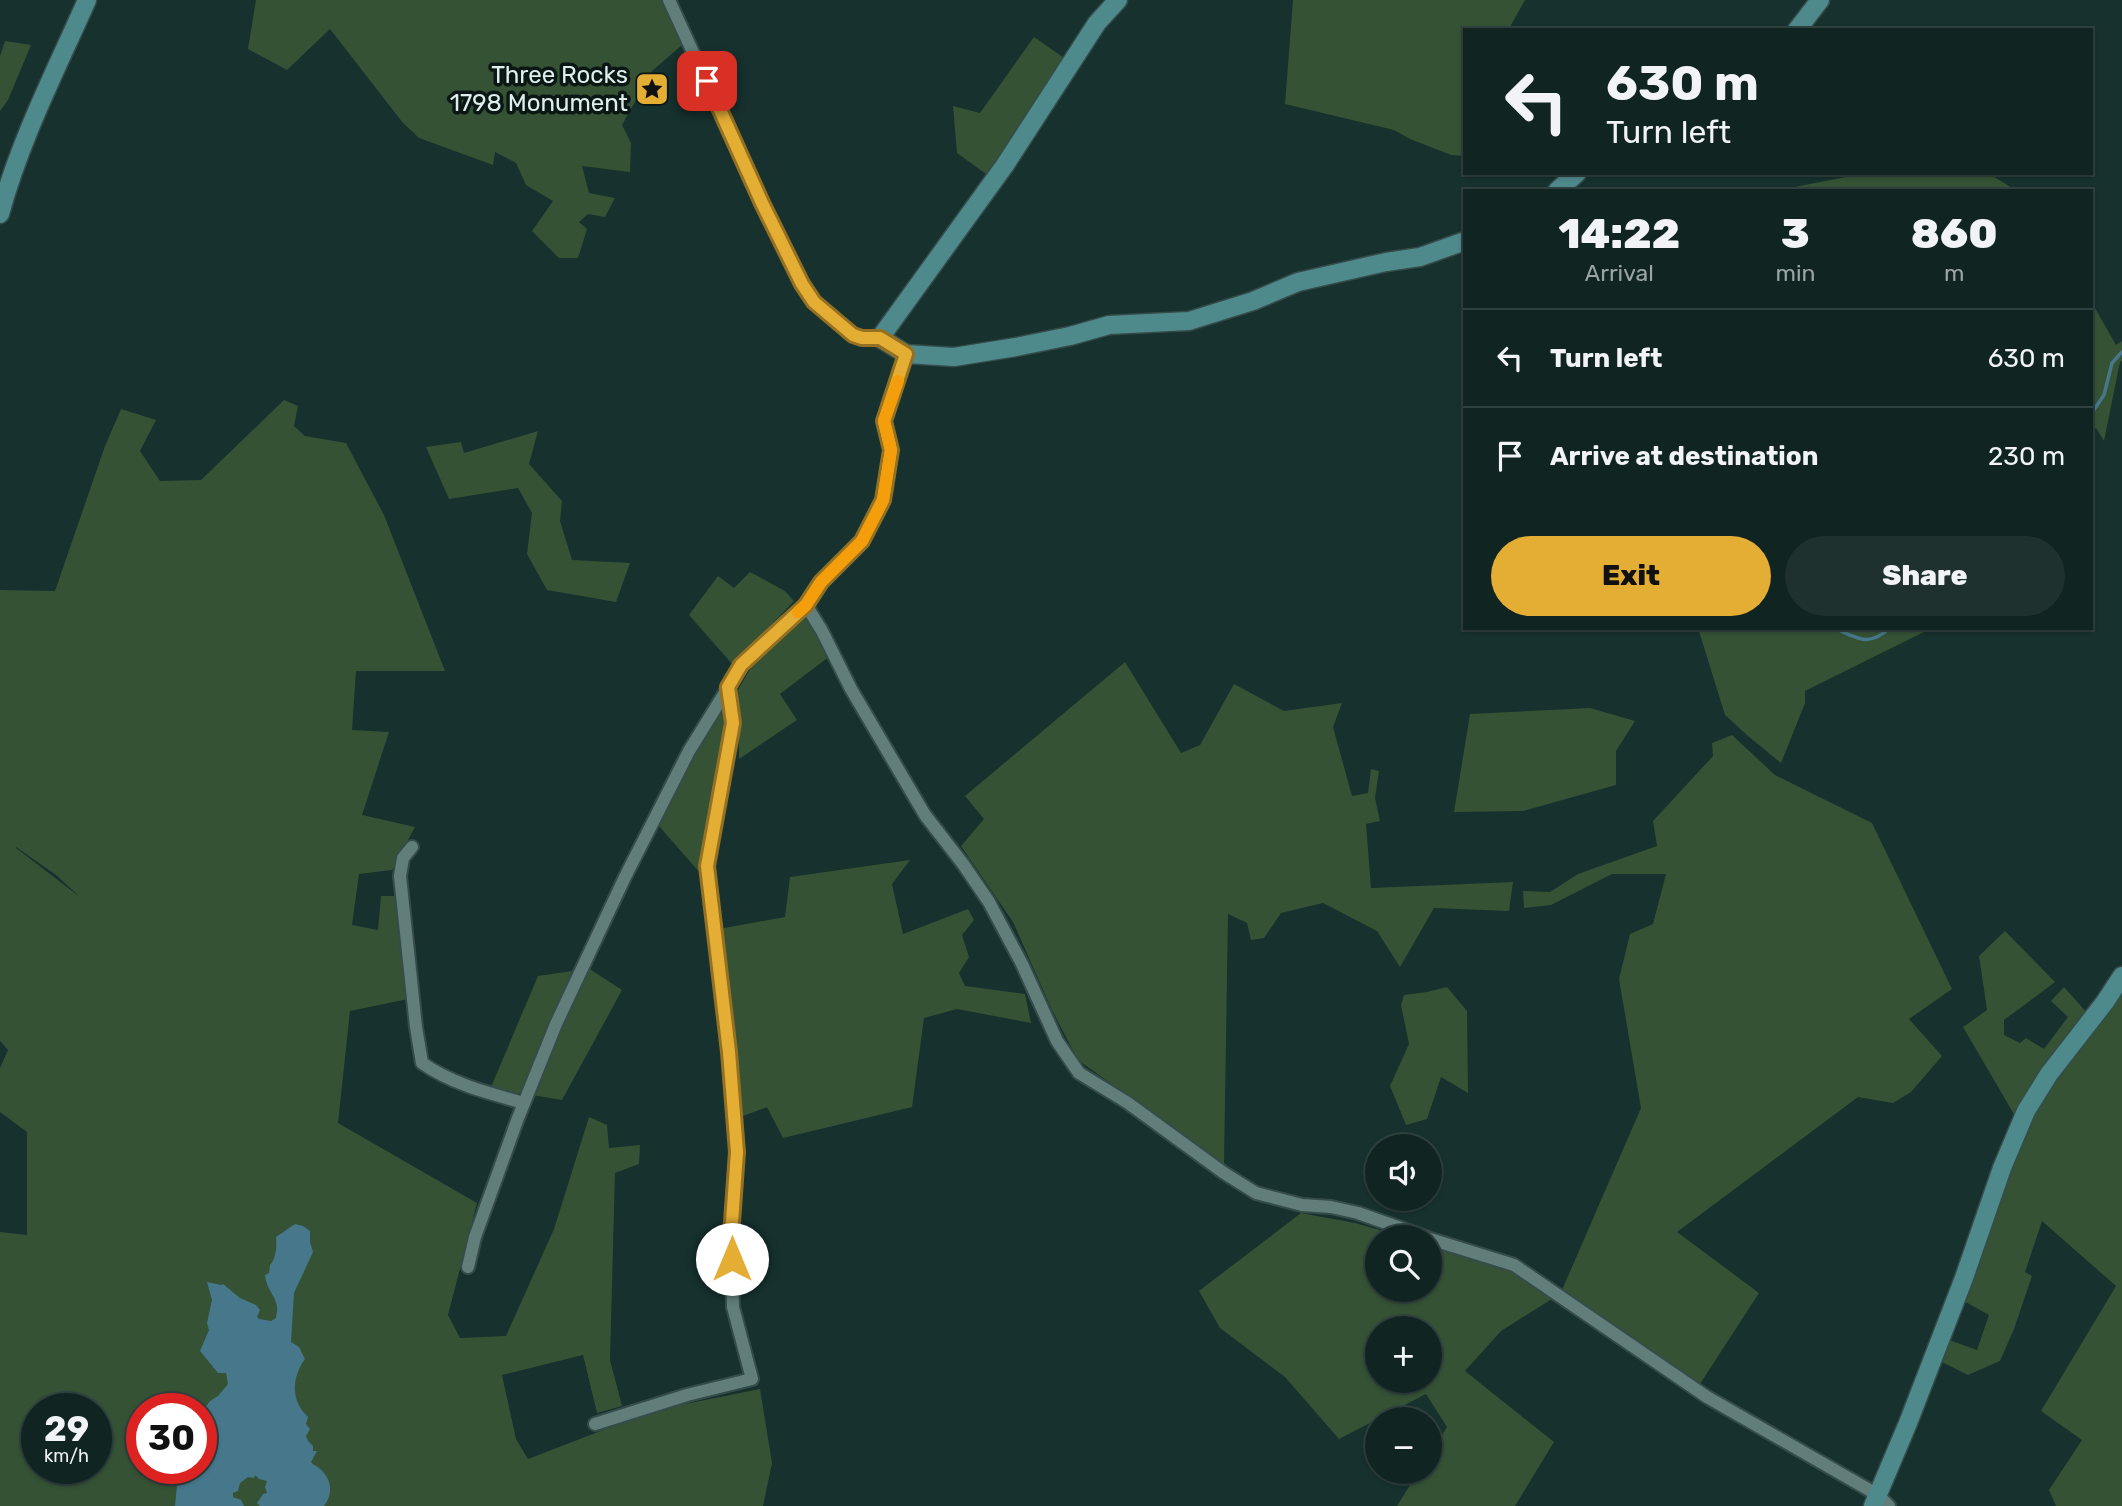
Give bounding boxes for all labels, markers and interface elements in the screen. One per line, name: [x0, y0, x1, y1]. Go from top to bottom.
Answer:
pin: [677, 51, 737, 111]
text: 630 m: [1606, 54, 1759, 112]
icon: left: [1491, 56, 1582, 147]
place label: Three Rocks 1798 Monument: [450, 61, 628, 117]
icon: arrive: [688, 62, 726, 100]
place icon: Three Rocks 1798 Monument: [633, 70, 671, 108]
text: Turn left: [1606, 113, 1731, 151]
text: 14:22: [1558, 209, 1680, 259]
text: 3: [1781, 209, 1810, 259]
text: 860: [1911, 209, 1998, 259]
text: Arrival: [1585, 259, 1654, 287]
text: min: [1776, 259, 1815, 287]
text: m: [1944, 259, 1964, 287]
icon: left: [1491, 339, 1529, 377]
text: Turn left: [1550, 343, 1662, 374]
text: 630 m: [1988, 343, 2065, 374]
icon: arrive: [1491, 437, 1529, 475]
text: Arrive at destination: [1550, 441, 1818, 472]
text: 230 m: [1988, 441, 2065, 472]
button: Exit: [1491, 536, 1771, 616]
button: Share: [1785, 536, 2065, 616]
map controls: [1365, 1134, 1442, 1484]
button: sound: [1365, 1134, 1442, 1211]
position arrow: [695, 1222, 769, 1296]
button: search: [1365, 1225, 1442, 1302]
button: +: [1365, 1316, 1442, 1393]
speed limit sign: 30: [126, 1393, 217, 1484]
button: −: [1365, 1407, 1442, 1484]
text: 29: [44, 1408, 89, 1450]
text: km/h: [44, 1445, 89, 1467]

